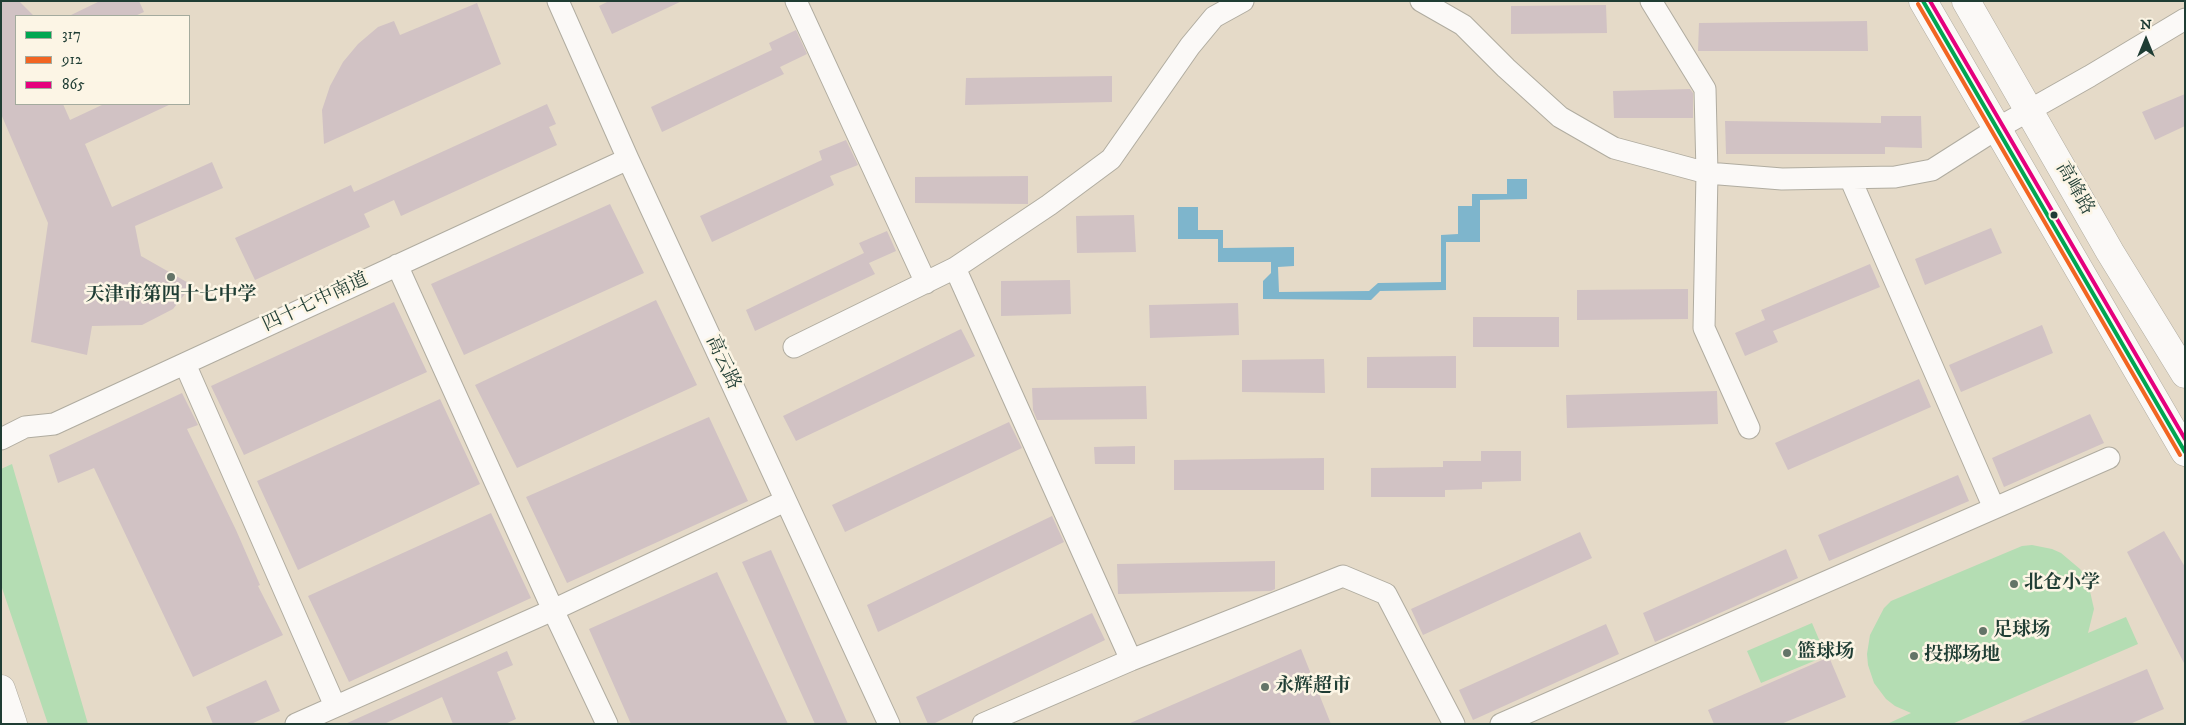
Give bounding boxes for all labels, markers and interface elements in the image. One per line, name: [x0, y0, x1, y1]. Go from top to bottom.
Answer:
legend: [15, 15, 190, 105]
north arrow: [2121, 15, 2171, 65]
text: N: [2140, 16, 2152, 34]
text: 317: [62, 25, 81, 44]
text: 912: [62, 50, 82, 69]
text: 865: [62, 75, 85, 94]
street label: 高峰路: [2050, 159, 2098, 219]
unlabelled marker: [2049, 210, 2059, 220]
street label: 四十七中南道: [260, 269, 372, 337]
marker: 天津市第四十七中学: [165, 271, 177, 283]
place label: 天津市第四十七中学: [86, 285, 256, 307]
street label: 高云路: [700, 332, 744, 394]
place label: 北仓小学: [2024, 573, 2100, 595]
marker: 北仓小学: [2008, 578, 2020, 590]
place label: 足球场: [1993, 620, 2050, 642]
marker: 足球场: [1977, 625, 1989, 637]
place label: 篮球场: [1797, 642, 1854, 664]
place label: 投掷场地: [1924, 645, 2000, 667]
marker: 篮球场: [1781, 647, 1793, 659]
marker: 投掷场地: [1908, 650, 1920, 662]
place label: 永辉超市: [1275, 676, 1351, 698]
marker: 永辉超市: [1259, 681, 1271, 693]

